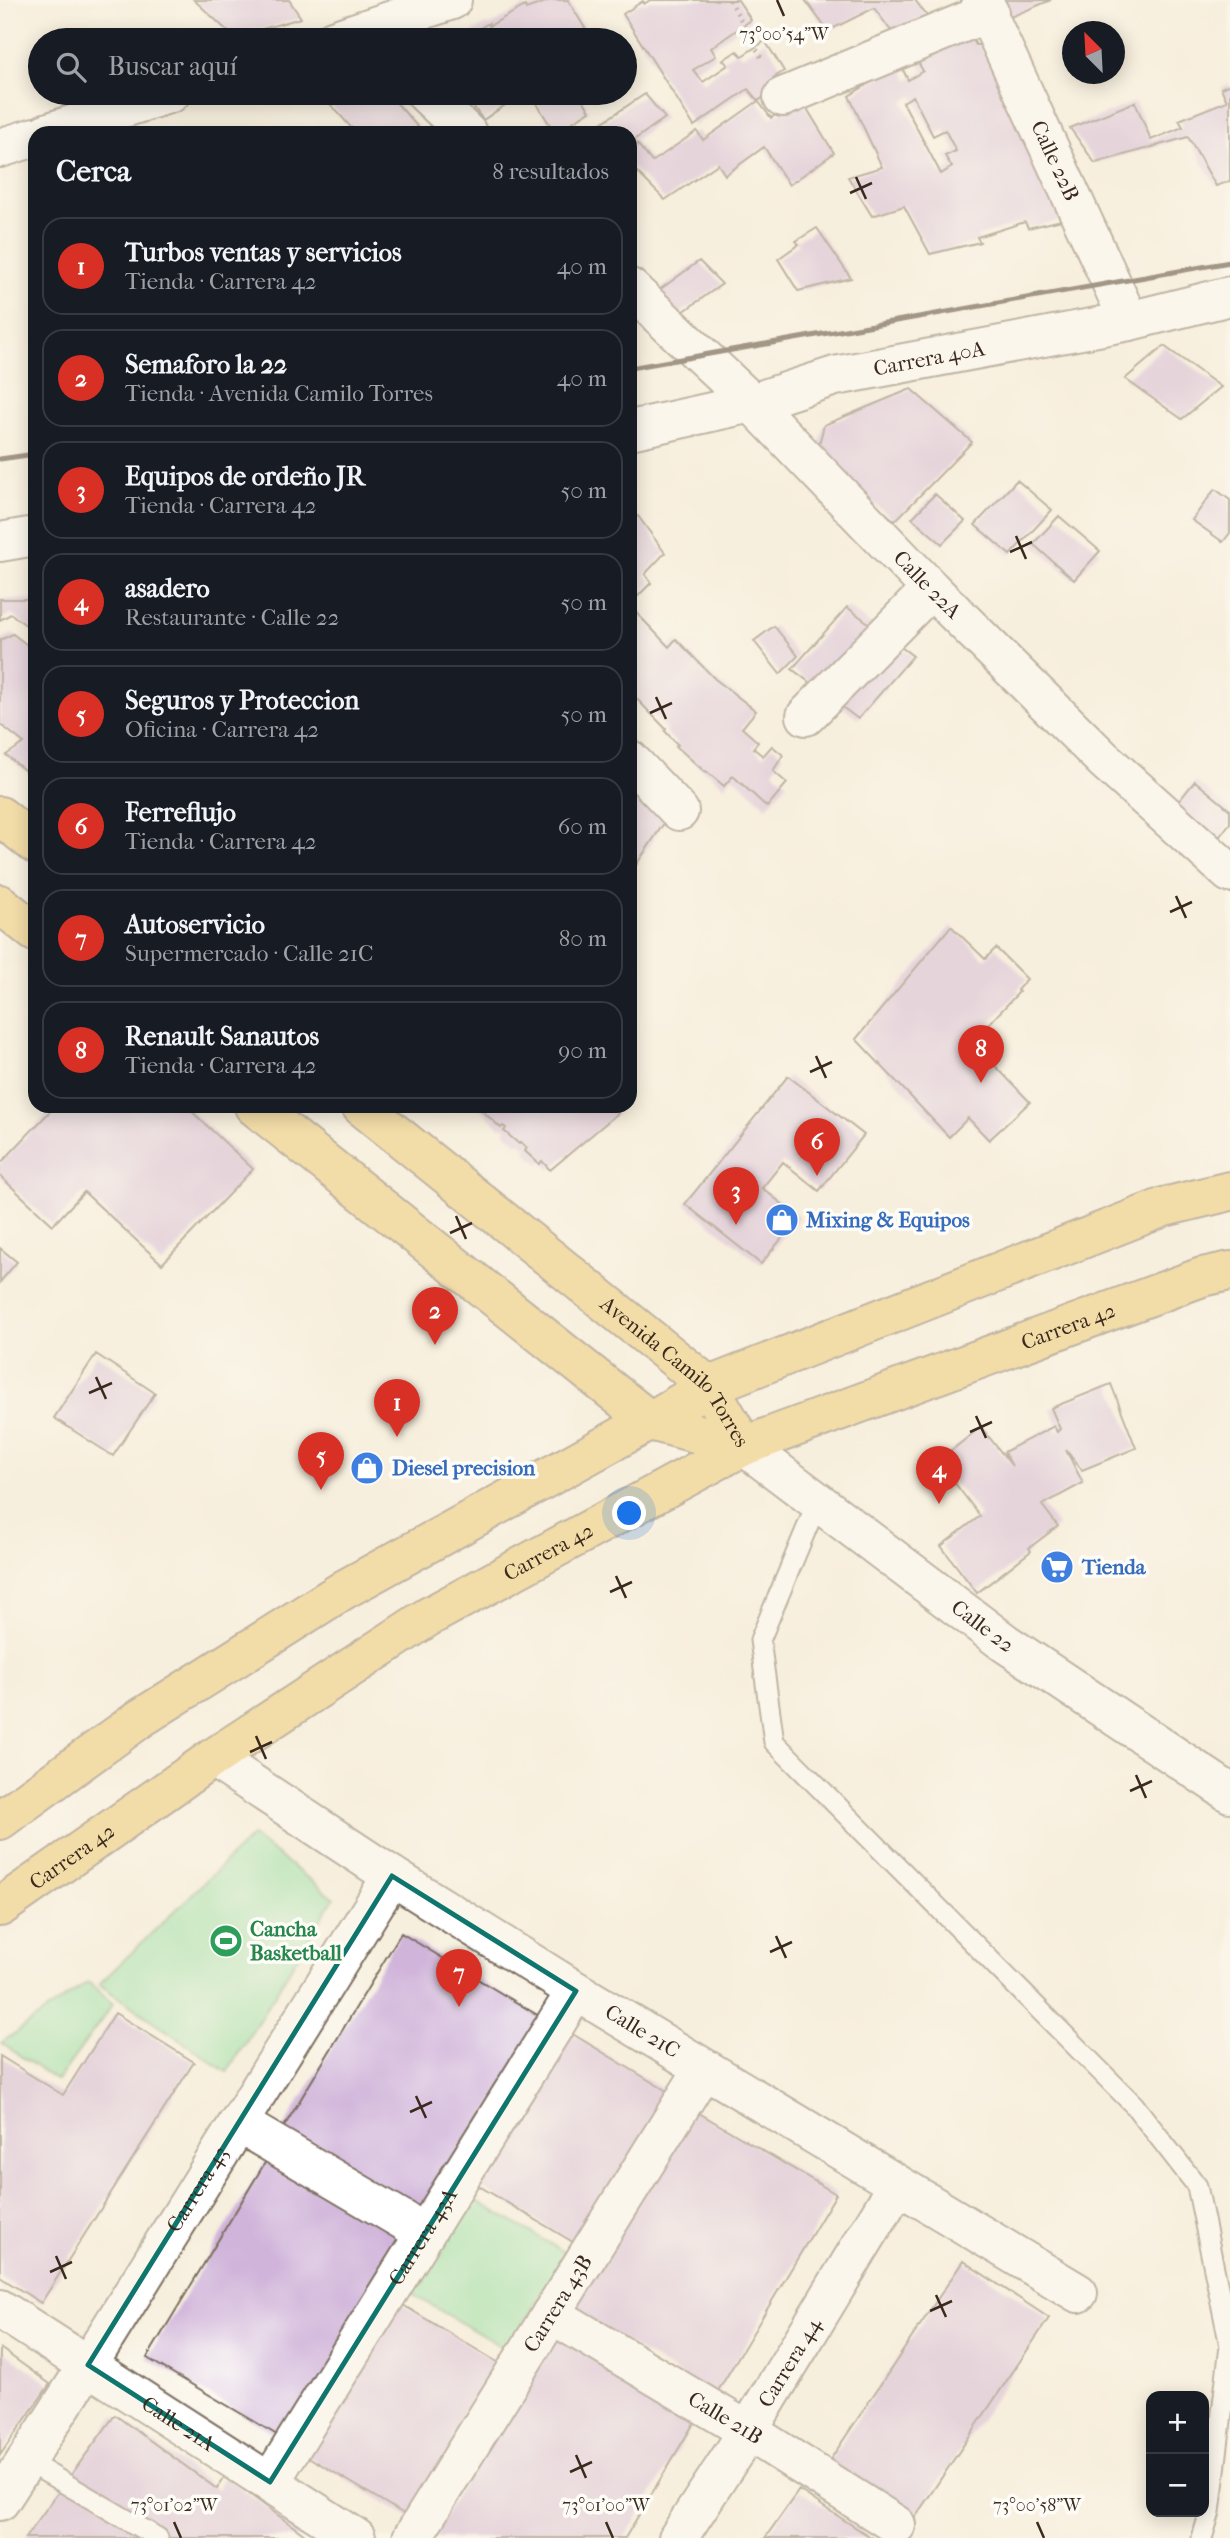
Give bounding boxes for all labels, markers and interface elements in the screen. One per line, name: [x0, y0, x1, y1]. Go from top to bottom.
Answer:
north arrow: [1062, 21, 1125, 84]
text: 73°00'54"W: [739, 24, 830, 45]
search box: [28, 28, 637, 105]
icon: search: [52, 48, 90, 86]
text: Buscar aquí: [108, 51, 237, 82]
street label: Calle 22B: [1026, 117, 1084, 205]
text: Cerca: [56, 154, 131, 189]
text: 8 resultados: [492, 158, 609, 185]
text: Turbos ventas y servicios: [125, 237, 402, 268]
text: 1: [77, 253, 85, 280]
text: 40 m: [557, 253, 607, 280]
text: Tienda · Carrera 42: [125, 268, 317, 295]
street label: Carrera 40A: [871, 336, 987, 381]
text: Semaforo la 22: [125, 349, 287, 380]
text: 2: [75, 365, 87, 392]
text: 40 m: [557, 365, 607, 392]
text: Tienda · Avenida Camilo Torres: [125, 380, 433, 407]
text: Equipos de ordeño JR: [125, 461, 365, 492]
text: 3: [76, 477, 86, 504]
text: 50 m: [560, 477, 607, 504]
text: Tienda · Carrera 42: [125, 492, 317, 519]
street label: Calle 22A: [889, 546, 966, 624]
text: asadero: [125, 573, 210, 604]
text: 4: [74, 589, 88, 616]
text: 50 m: [560, 589, 607, 616]
text: Restaurante · Calle 22: [125, 604, 339, 631]
text: Seguros y Proteccion: [125, 685, 359, 716]
text: 5: [76, 701, 86, 728]
text: 50 m: [560, 701, 607, 728]
text: Oficina · Carrera 42: [125, 716, 319, 743]
text: Ferreflujo: [125, 797, 236, 828]
text: 6: [75, 813, 87, 840]
text: 60 m: [558, 813, 607, 840]
text: Tienda · Carrera 42: [125, 828, 317, 855]
text: Autoservicio: [125, 909, 265, 940]
text: 7: [75, 925, 87, 952]
text: 80 m: [559, 925, 607, 952]
text: Supermercado · Calle 21C: [125, 940, 374, 967]
text: Renault Sanautos: [125, 1021, 319, 1052]
pin: 8: [958, 1025, 1004, 1083]
text: 8: [75, 1037, 87, 1064]
text: 90 m: [558, 1037, 607, 1064]
text: Tienda · Carrera 42: [125, 1052, 317, 1079]
pin: 6: [794, 1118, 840, 1176]
pin: 3: [713, 1167, 759, 1225]
shop icon: Mixing & Equipos: [763, 1201, 801, 1239]
place label: Mixing & Equipos: [805, 1208, 970, 1232]
pin: 2: [412, 1287, 458, 1345]
street label: Avenida Camilo Torres: [595, 1291, 754, 1452]
street label: Carrera 42: [1018, 1298, 1119, 1355]
pin: 1: [374, 1379, 420, 1437]
pin: 5: [298, 1432, 344, 1490]
pin: 4: [916, 1446, 962, 1504]
shop icon: Diesel precision: [348, 1449, 386, 1487]
place label: Diesel precision: [392, 1456, 536, 1480]
your location: [612, 1496, 646, 1530]
street label: Carrera 42: [499, 1518, 598, 1586]
supermarket icon: Tienda: [1038, 1548, 1076, 1586]
place label: Tienda: [1081, 1555, 1147, 1579]
street label: Calle 22: [947, 1595, 1018, 1657]
street label: Carrera 42: [25, 1818, 119, 1895]
place label: Cancha Basketball: [250, 1917, 342, 1965]
sports icon: Cancha Basketball: [207, 1922, 245, 1960]
pin: 7: [436, 1949, 482, 2007]
street label: Calle 21C: [601, 1999, 684, 2063]
street label: Carrera 43: [162, 2142, 233, 2236]
street label: Carrera 43A: [384, 2183, 462, 2290]
street label: Carrera 43B: [519, 2251, 597, 2357]
street label: Carrera 44: [753, 2313, 826, 2412]
street label: Calle 21B: [684, 2386, 767, 2449]
street label: Calle 21A: [137, 2391, 220, 2456]
map controls: [1146, 2391, 1209, 2517]
button: +: [1146, 2391, 1209, 2454]
button: −: [1146, 2454, 1209, 2517]
text: 73°01'02"W: [131, 2495, 219, 2516]
text: 73°01'00"W: [562, 2495, 651, 2516]
text: 73°00'58"W: [993, 2495, 1082, 2516]

